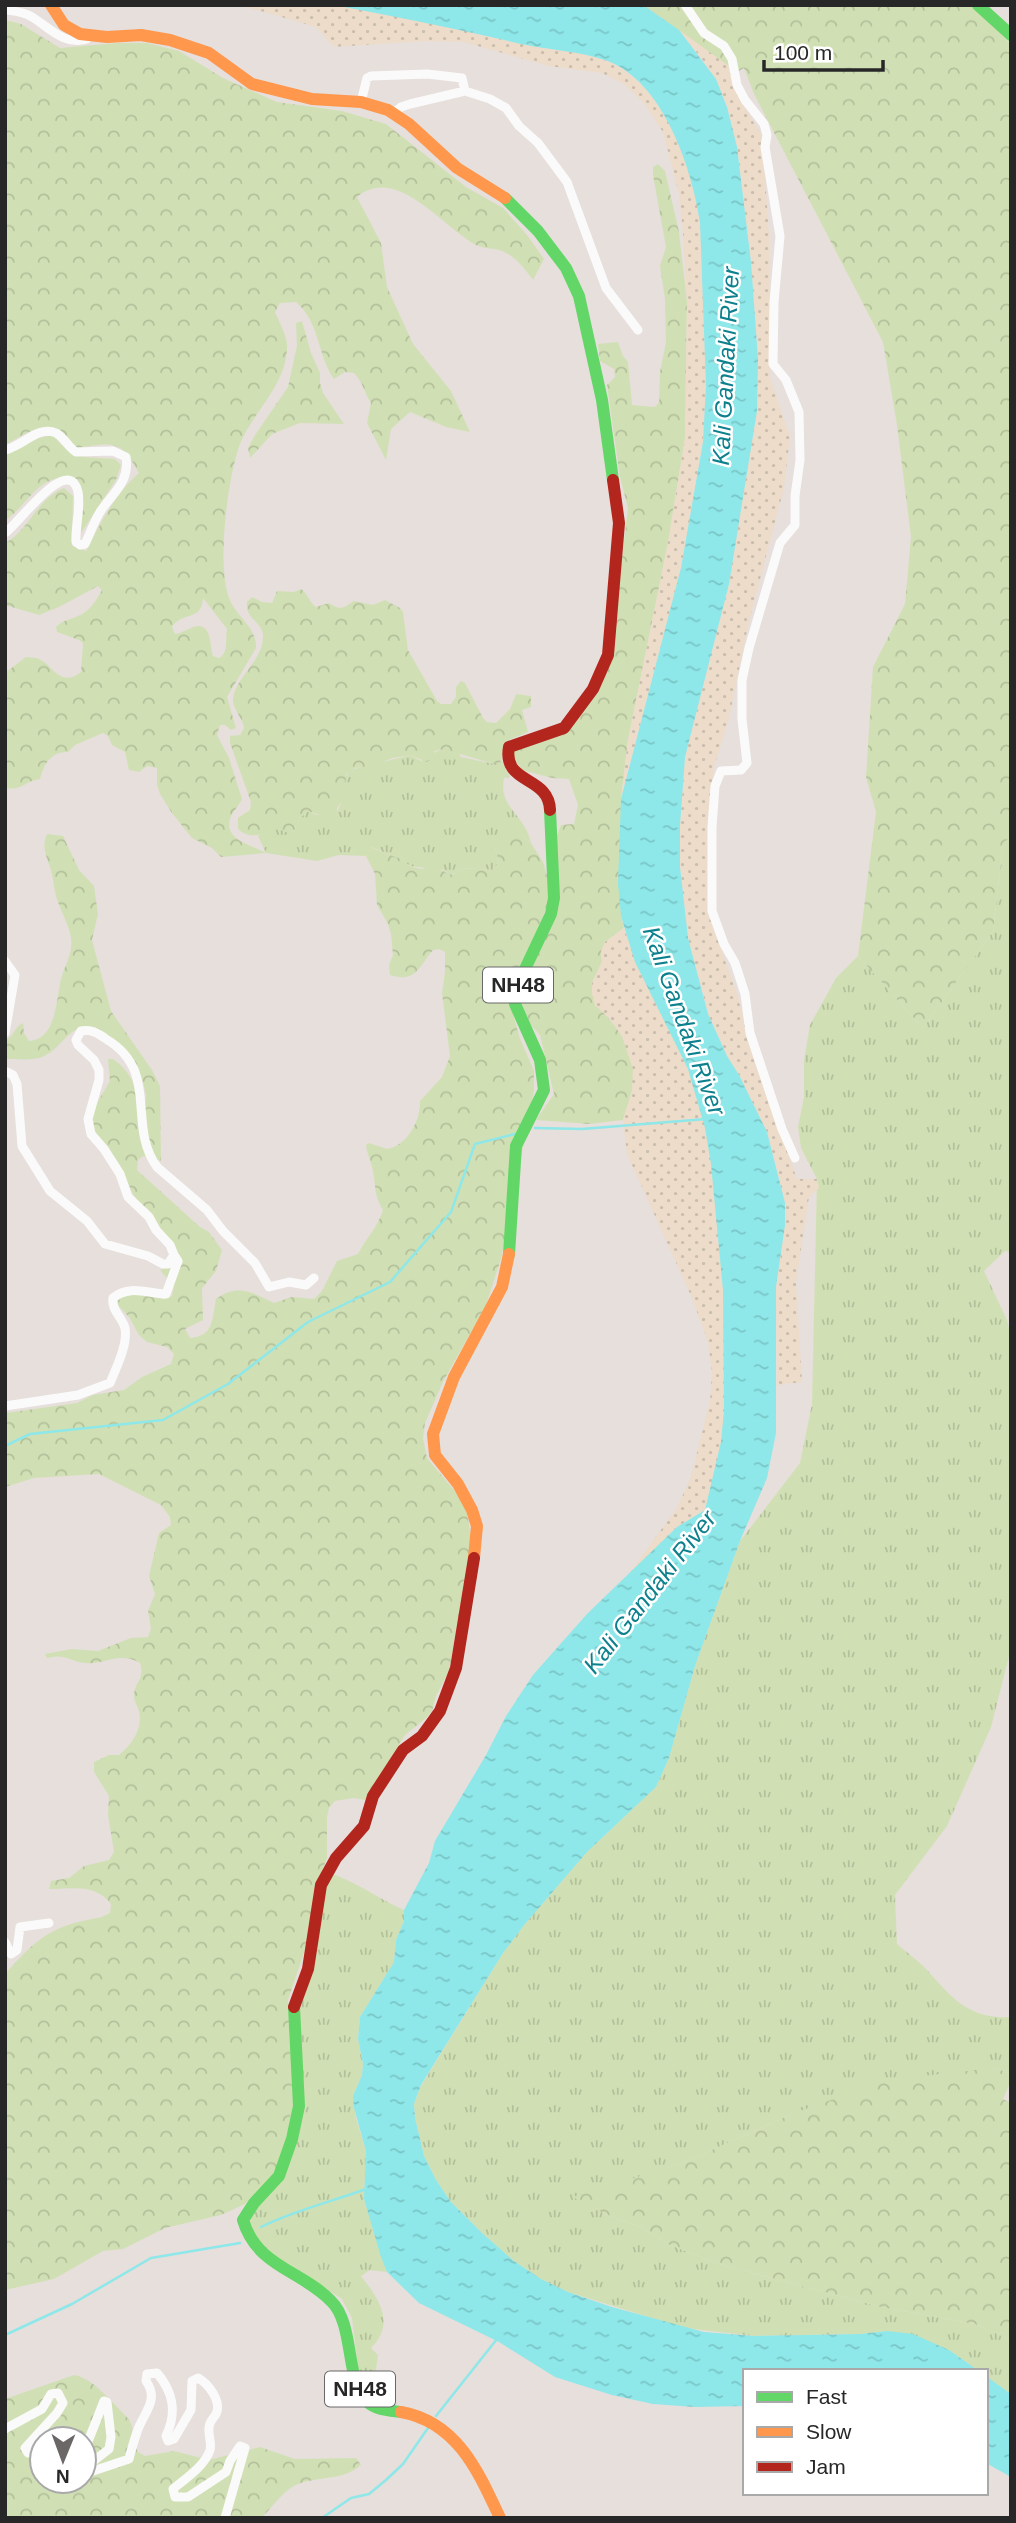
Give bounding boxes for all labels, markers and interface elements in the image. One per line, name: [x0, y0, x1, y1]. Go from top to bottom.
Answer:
scale bar: [764, 28, 883, 72]
text: 100 m: [774, 41, 832, 64]
water label: Kali Gandaki River: [707, 265, 744, 466]
water label: Kali Gandaki River: [638, 923, 731, 1120]
road number: NH48: [483, 968, 553, 1002]
water label: Kali Gandaki River: [578, 1504, 722, 1678]
legend: [743, 2369, 988, 2495]
road number: NH48: [325, 2372, 395, 2406]
text: Fast: [806, 2385, 847, 2408]
text: Slow: [806, 2420, 852, 2443]
north arrow: [28, 2425, 98, 2495]
text: Jam: [806, 2455, 846, 2478]
text: N: [56, 2466, 70, 2487]

